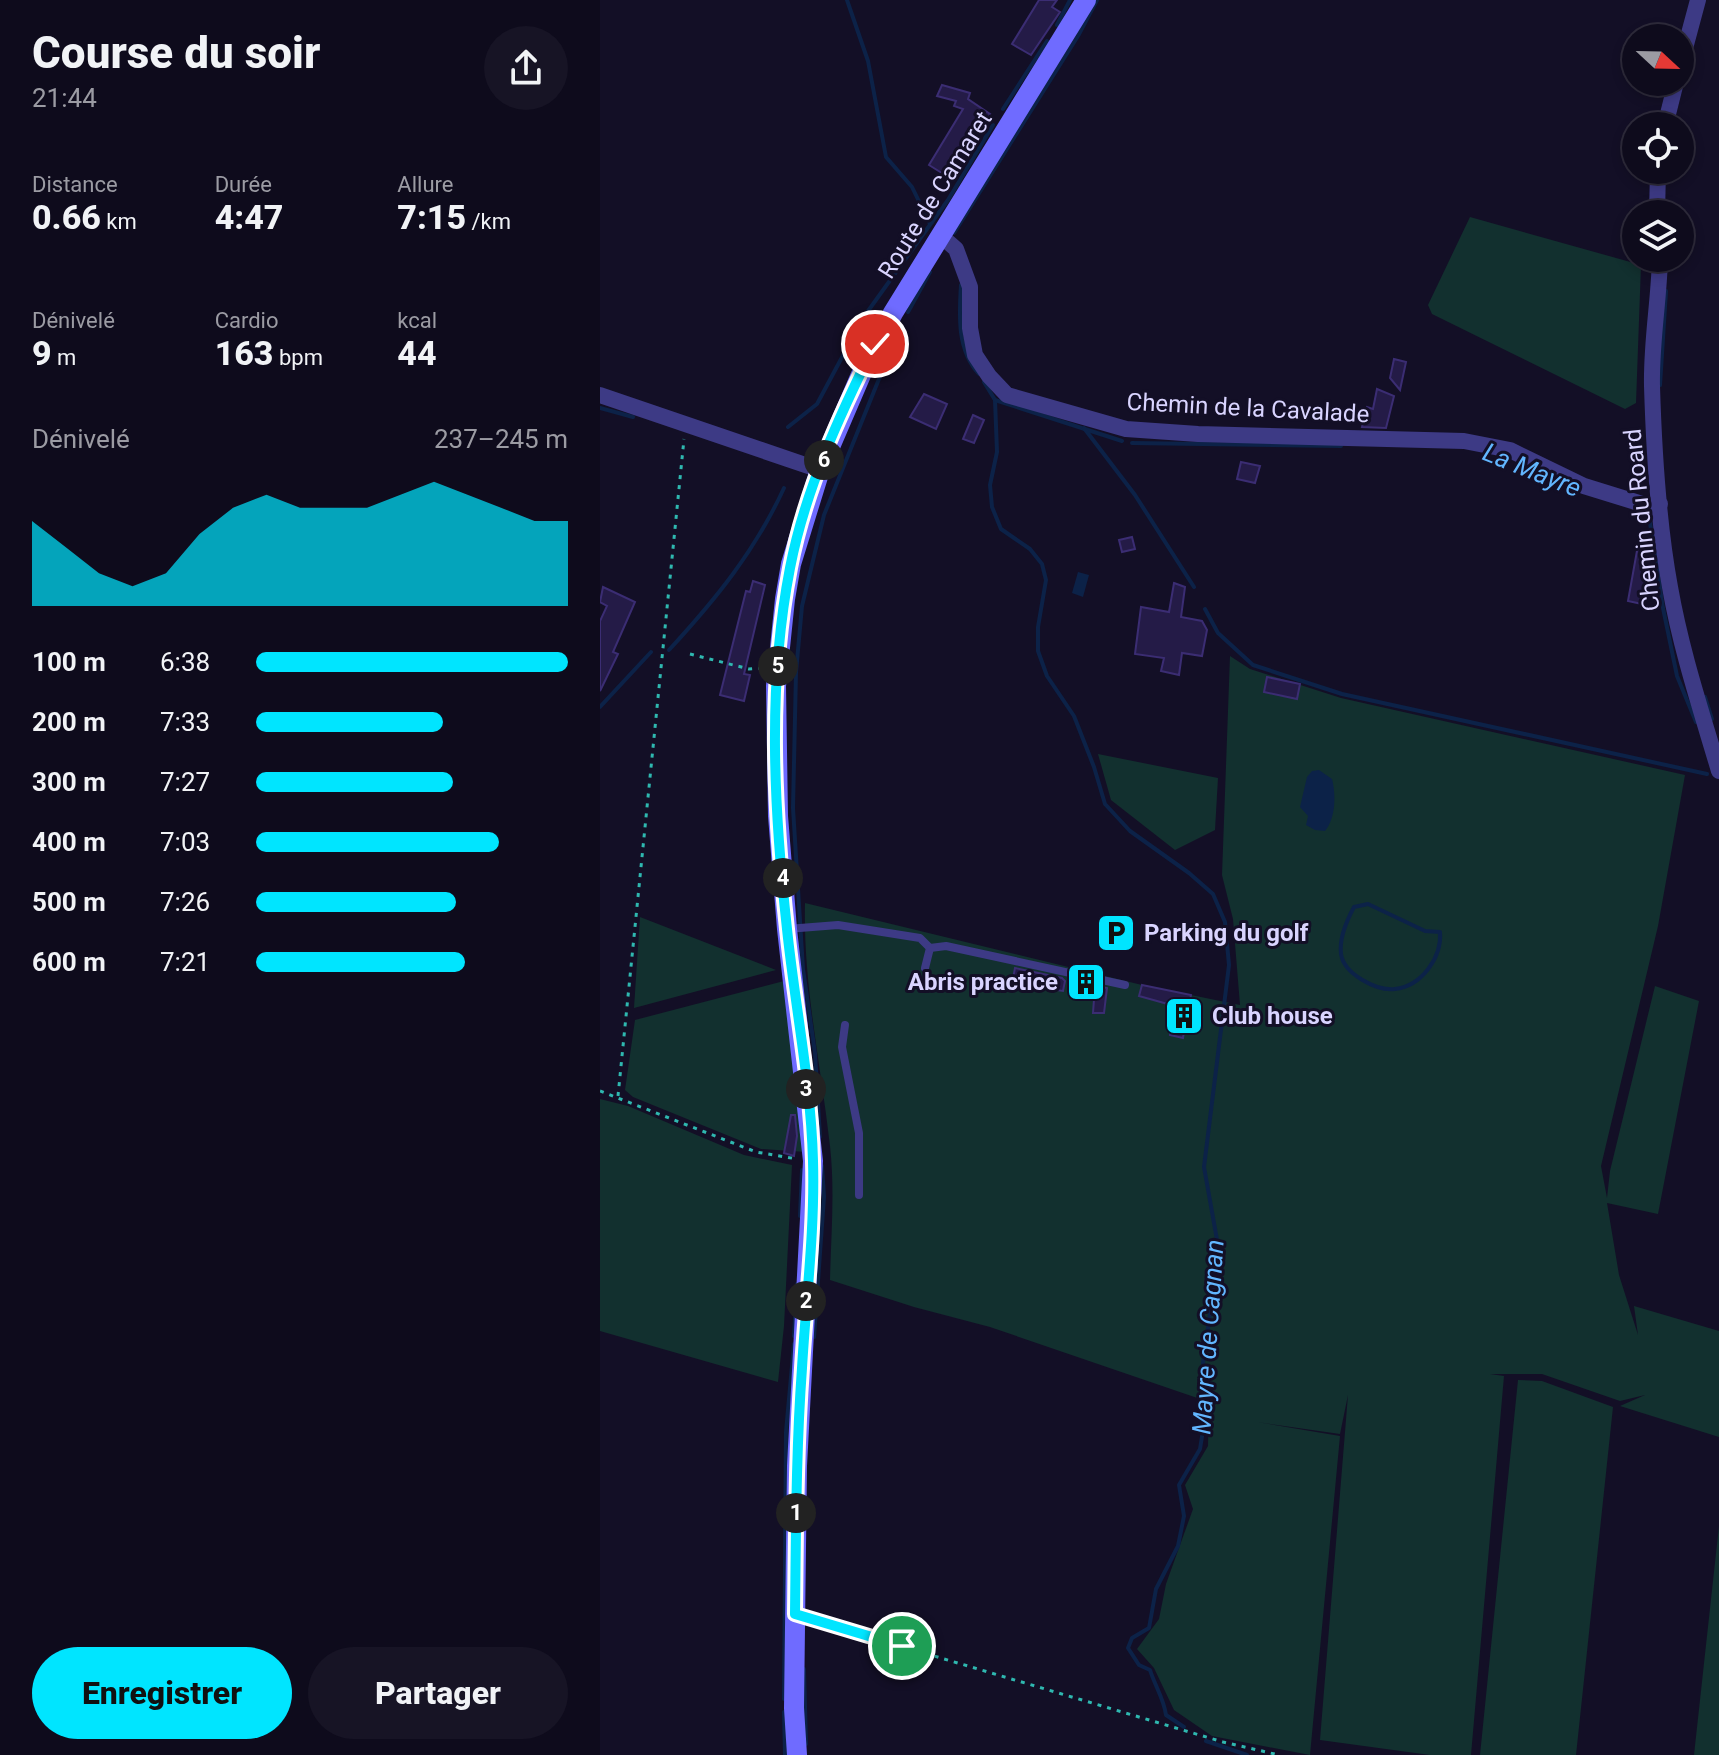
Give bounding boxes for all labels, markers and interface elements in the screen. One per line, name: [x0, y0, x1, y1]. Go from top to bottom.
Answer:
north arrow: [1622, 24, 1694, 96]
map controls: [1622, 24, 1694, 272]
button: share: [484, 26, 568, 110]
text: Course du soir: [32, 27, 320, 79]
text: 21:44: [32, 83, 97, 113]
street label: Route de Camaret: [872, 106, 998, 284]
button: locate: [1622, 112, 1694, 184]
text: Distance: [32, 172, 118, 197]
text: Durée: [215, 172, 272, 197]
text: Allure: [397, 172, 453, 197]
text: 0.66: [32, 197, 101, 237]
text: 4:47: [215, 197, 283, 237]
text: 7:15: [397, 197, 466, 237]
button: layers: [1622, 200, 1694, 272]
text: km: [101, 209, 137, 234]
text: /km: [466, 209, 511, 234]
text: Dénivelé: [32, 308, 115, 333]
text: Cardio: [215, 308, 279, 333]
text: kcal: [397, 308, 437, 333]
pin: [841, 310, 909, 378]
icon: check: [853, 322, 897, 366]
text: 9: [32, 333, 52, 373]
text: 163: [215, 333, 273, 373]
text: 44: [397, 333, 437, 373]
text: m: [52, 345, 76, 370]
text: bpm: [273, 345, 323, 370]
street label: Chemin de la Cavalade: [1126, 388, 1370, 428]
text: Dénivelé: [32, 424, 130, 454]
text: 237–245 m: [434, 424, 568, 454]
street label: Chemin du Roard: [1618, 427, 1666, 613]
water label: La Mayre: [1479, 437, 1585, 503]
pin: 6: [804, 440, 844, 480]
text: 6: [818, 447, 830, 472]
pin: 5: [758, 646, 798, 686]
text: 100 m: [32, 647, 106, 677]
text: 6:38: [160, 647, 210, 677]
text: 5: [772, 653, 784, 678]
text: 200 m: [32, 707, 106, 737]
text: 7:33: [160, 707, 210, 737]
text: 300 m: [32, 767, 106, 797]
text: 7:27: [160, 767, 210, 797]
text: 400 m: [32, 827, 106, 857]
text: 7:03: [160, 827, 210, 857]
pin: 4: [763, 858, 803, 898]
text: 4: [777, 865, 789, 890]
text: 500 m: [32, 887, 106, 917]
text: 7:26: [160, 887, 210, 917]
parking icon: Parking du golf: [1095, 912, 1137, 954]
place label: Parking du golf: [1144, 919, 1309, 947]
text: 600 m: [32, 947, 106, 977]
text: 7:21: [160, 947, 210, 977]
building icon: Abris practice: [1065, 961, 1107, 1003]
place label: Abris practice: [908, 968, 1058, 996]
building icon: Club house: [1163, 995, 1205, 1037]
place label: Club house: [1212, 1002, 1333, 1030]
pin: 3: [786, 1069, 826, 1109]
text: 3: [800, 1076, 812, 1101]
water label: Mayre de Cagnan: [1186, 1238, 1230, 1436]
pin: 2: [786, 1281, 826, 1321]
text: 2: [800, 1288, 812, 1313]
pin: 1: [776, 1493, 816, 1533]
text: 1: [790, 1500, 802, 1525]
pin: [868, 1612, 936, 1680]
icon: arrive: [880, 1624, 924, 1668]
button: Enregistrer: [32, 1647, 292, 1739]
button: Partager: [308, 1647, 568, 1739]

